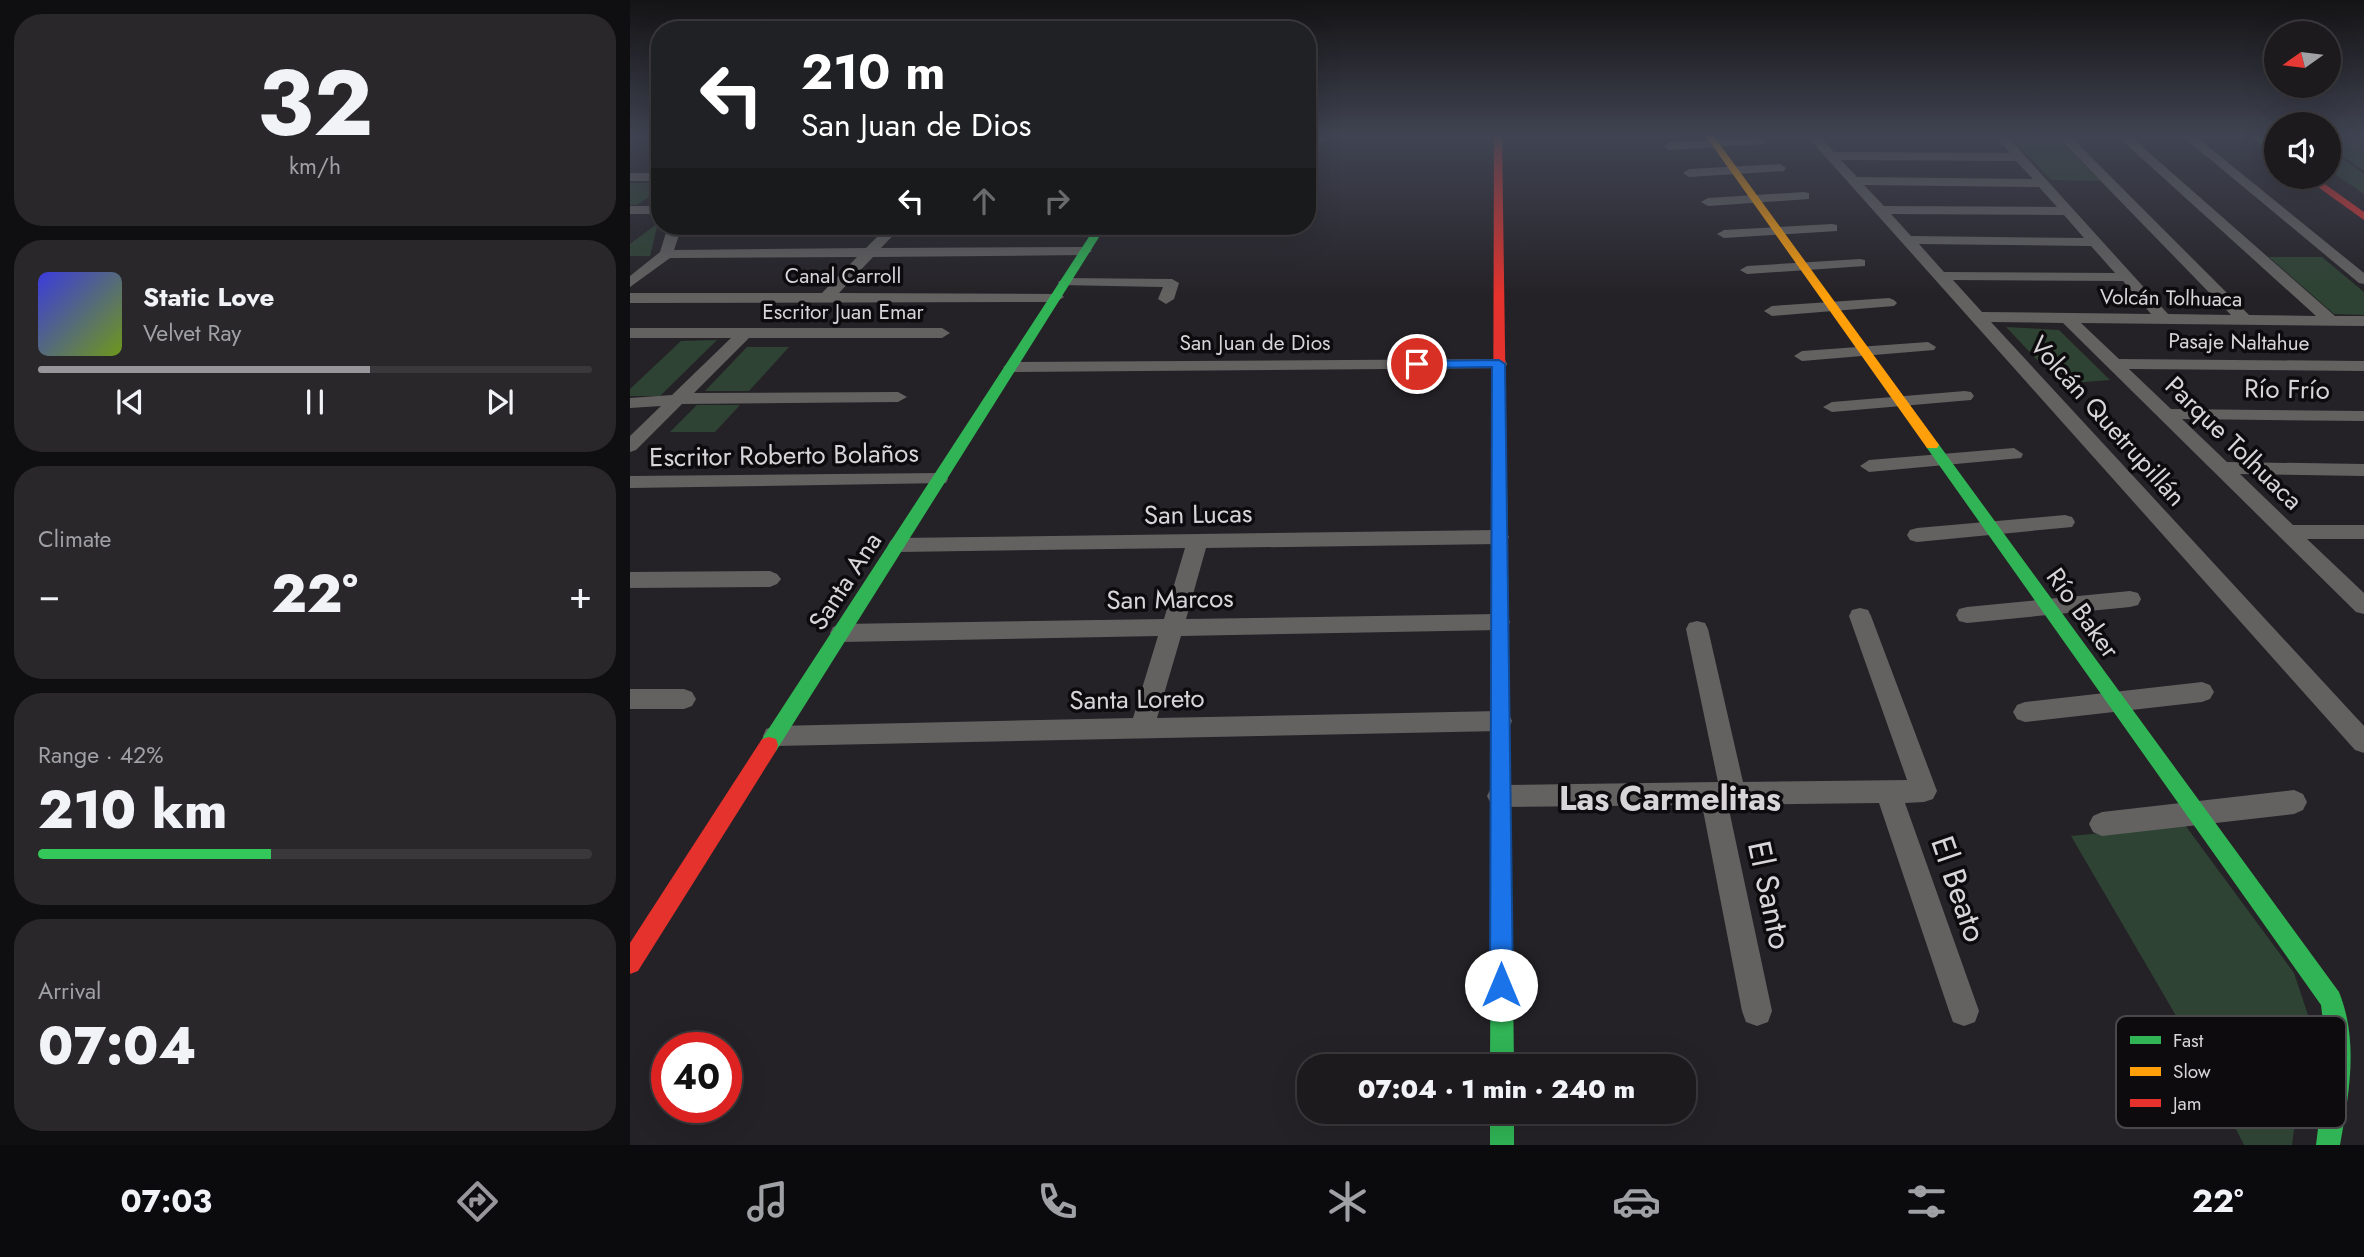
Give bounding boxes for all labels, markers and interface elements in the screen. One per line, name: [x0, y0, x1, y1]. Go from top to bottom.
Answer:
north arrow: [2264, 21, 2342, 98]
map controls: [2264, 21, 2341, 189]
text: 210 m: [801, 37, 945, 107]
text: 32: [257, 38, 373, 169]
icon: left: [686, 49, 777, 140]
text: San Juan de Dios: [801, 102, 1031, 148]
button: sound: [2264, 112, 2341, 189]
text: km/h: [289, 149, 341, 183]
icon: left: [892, 182, 930, 220]
icon: ahead: [965, 182, 1003, 220]
icon: right: [1038, 182, 1076, 220]
street label: Canal Carroll: [785, 261, 901, 291]
text: Static Love: [143, 278, 275, 316]
street label: Volcán Tolhuaca: [2100, 282, 2242, 314]
street label: Escritor Juan Emar: [762, 297, 925, 327]
text: Velvet Ray: [143, 316, 241, 350]
street label: Pasaje Naltahue: [2168, 326, 2310, 358]
street label: Volcán Quetrupillán: [2021, 327, 2195, 515]
street label: San Juan de Dios: [1179, 328, 1331, 358]
pin: [1387, 334, 1447, 394]
icon: arrive: [1398, 345, 1436, 383]
street label: Parque Tolhuaca: [2157, 367, 2311, 519]
street label: Río Frío: [2244, 369, 2330, 409]
icon: previous: [111, 383, 149, 421]
icon: pause: [296, 383, 334, 421]
icon: next: [481, 383, 519, 421]
street label: Escritor Roberto Bolaños: [649, 434, 919, 476]
street label: San Lucas: [1143, 494, 1253, 534]
text: Climate: [38, 522, 111, 556]
street label: Santa Ana: [799, 524, 891, 638]
text: 22°: [271, 556, 358, 632]
street label: Río Baker: [2037, 560, 2129, 666]
text: −: [38, 567, 60, 622]
text: +: [569, 567, 592, 622]
street label: San Marcos: [1106, 579, 1234, 619]
street label: Santa Loreto: [1069, 679, 1205, 719]
text: Range · 42%: [38, 738, 163, 772]
text: 210 km: [38, 772, 227, 848]
district label: Las Carmelitas: [1559, 775, 1781, 822]
street label: El Beato: [1919, 830, 1999, 948]
street label: El Santo: [1736, 837, 1804, 953]
position arrow: [1464, 948, 1538, 1022]
text: Arrival: [38, 974, 101, 1008]
text: 07:04: [38, 1008, 197, 1084]
legend: [2116, 1016, 2346, 1128]
text: Fast: [2173, 1027, 2204, 1054]
speed limit sign: 40: [651, 1032, 742, 1123]
text: Slow: [2173, 1058, 2211, 1085]
text: 07:04 · 1 min · 240 m: [1358, 1070, 1635, 1108]
text: Jam: [2170, 1090, 2202, 1117]
icon: directions: [453, 1177, 502, 1226]
icon: music: [743, 1177, 792, 1226]
icon: phone: [1033, 1177, 1082, 1226]
icon: climate: [1323, 1177, 1372, 1226]
icon: car: [1612, 1177, 1661, 1226]
icon: filters: [1902, 1177, 1951, 1226]
text: 07:03: [120, 1178, 212, 1224]
text: 22°: [2192, 1178, 2244, 1224]

